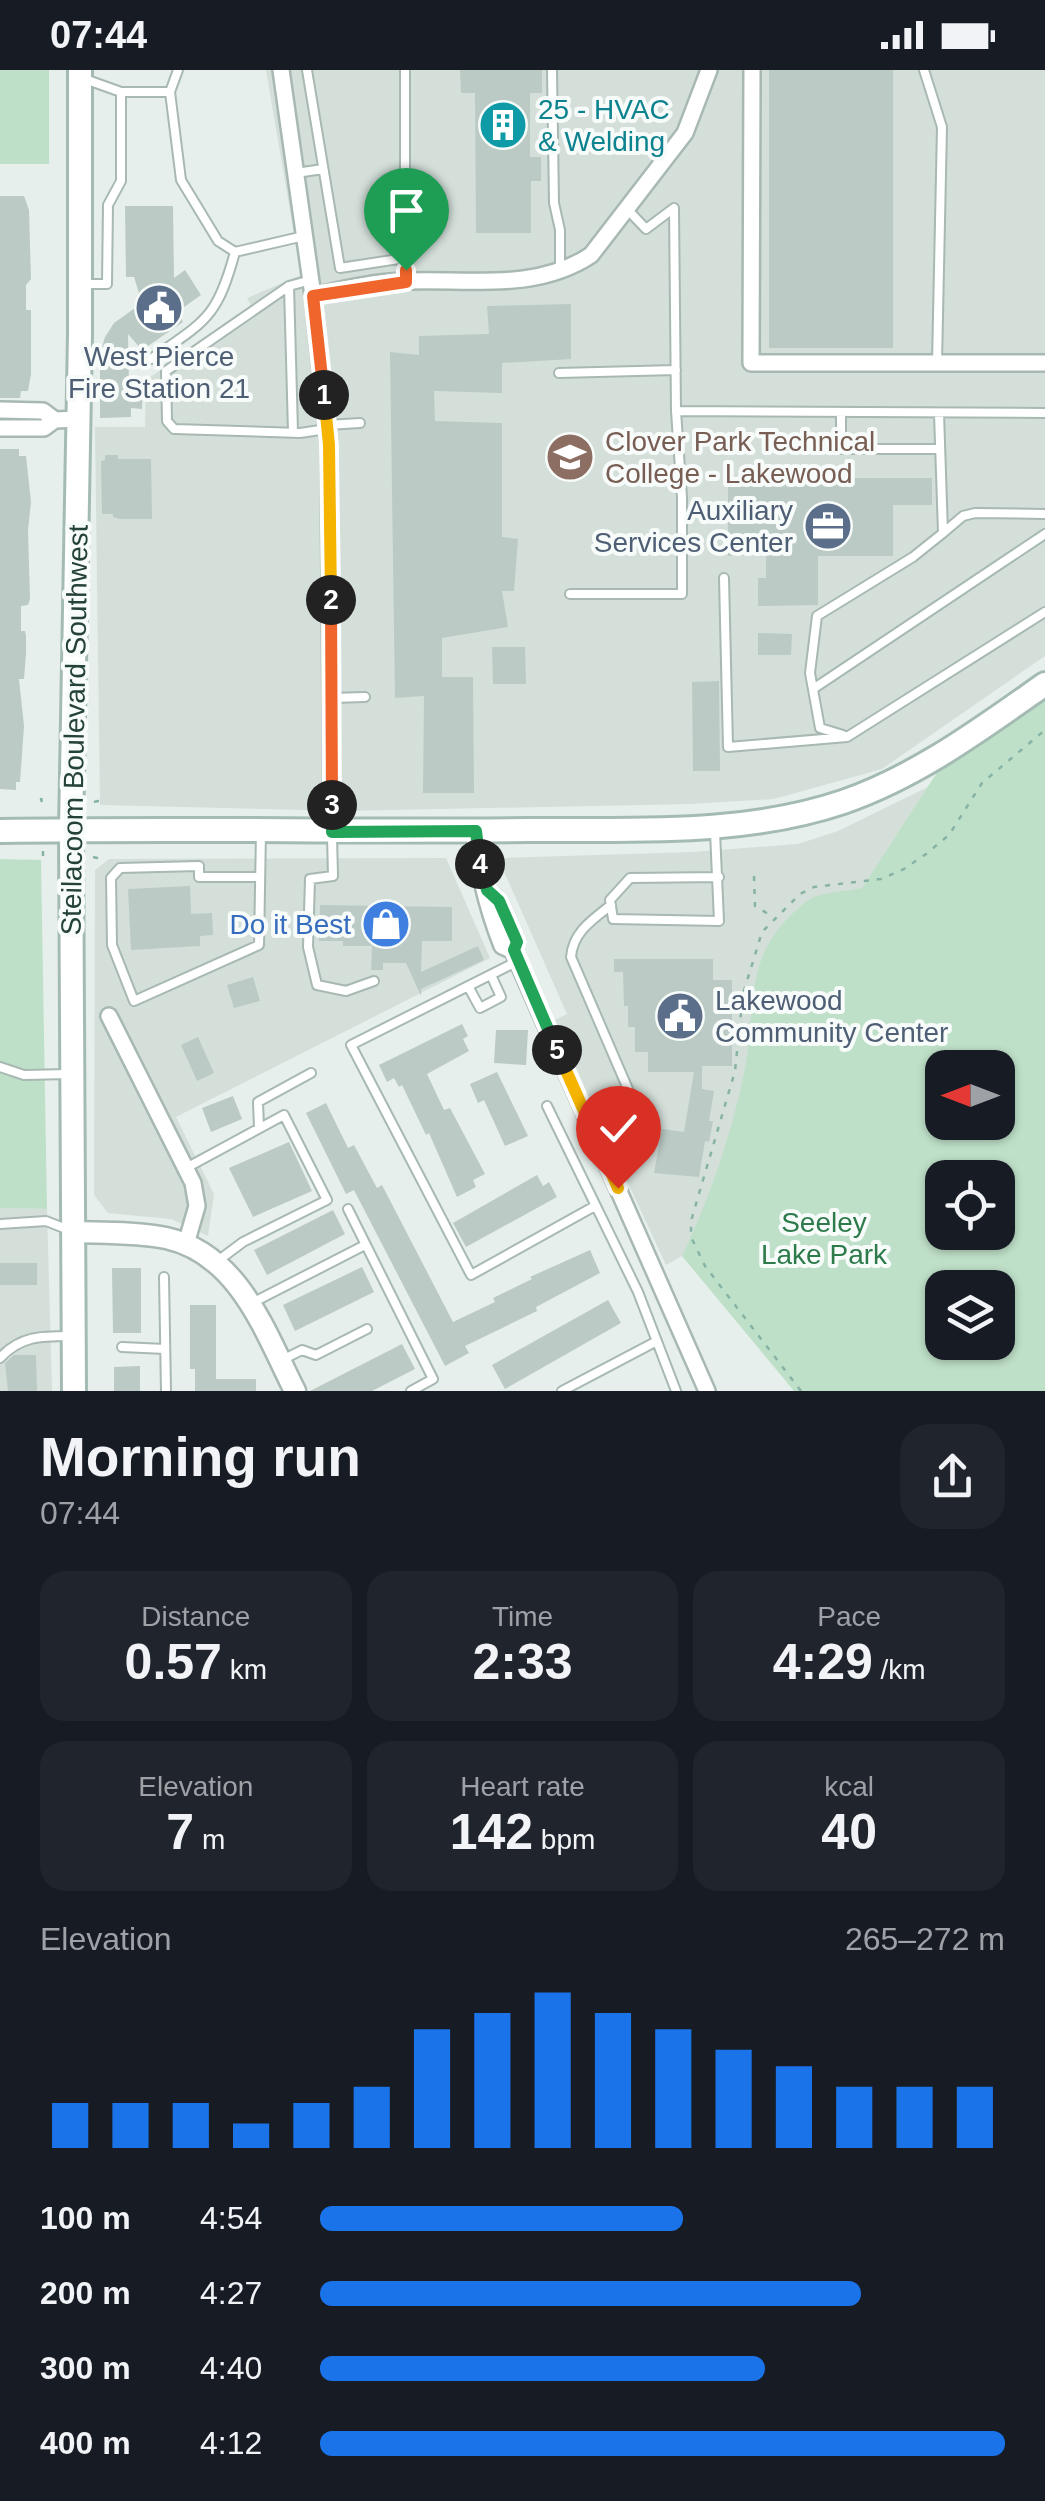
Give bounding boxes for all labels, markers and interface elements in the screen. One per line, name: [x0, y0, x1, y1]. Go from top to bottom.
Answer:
text: 07:44: [50, 14, 147, 56]
place label: 25 - HVAC & Welding: [538, 94, 670, 157]
building icon: 25 - HVAC & Welding: [477, 99, 529, 151]
pin: [364, 168, 449, 271]
icon: arrive: [379, 183, 434, 238]
public building icon: West Pierce Fire Station 21: [133, 282, 185, 334]
place label: West Pierce Fire Station 21: [68, 341, 250, 404]
pin: 1: [299, 370, 349, 420]
text: 1: [316, 379, 332, 410]
place label: Clover Park Technical College - Lakewood: [605, 426, 875, 489]
school or university icon: Clover Park Technical College - Lakewood: [544, 431, 596, 483]
place label: Auxiliary Services Center: [594, 495, 793, 558]
office icon: Auxiliary Services Center: [802, 500, 854, 552]
street label: Steilacoom Boulevard Southwest: [55, 524, 94, 936]
pin: 2: [306, 575, 356, 625]
text: 2: [323, 584, 339, 615]
pin: 3: [307, 780, 357, 830]
text: 3: [324, 789, 340, 820]
pin: 4: [455, 839, 505, 889]
text: 4: [472, 848, 488, 879]
shop icon: Do it Best: [360, 898, 412, 950]
place label: Do it Best: [230, 909, 351, 940]
place label: Lakewood Community Center: [715, 985, 948, 1048]
public building icon: Lakewood Community Center: [654, 990, 706, 1042]
pin: 5: [532, 1025, 582, 1075]
text: 5: [549, 1034, 565, 1065]
north arrow: [925, 1050, 1015, 1140]
map controls: [925, 1050, 1015, 1360]
pin: [576, 1086, 661, 1189]
icon: check: [591, 1101, 646, 1156]
button: locate: [925, 1160, 1015, 1250]
park label: Seeley Lake Park: [761, 1207, 888, 1270]
button: layers: [925, 1270, 1015, 1360]
button: share: [900, 1424, 1005, 1529]
text: Morning run: [40, 1426, 361, 1488]
text: 07:44: [40, 1495, 120, 1531]
text: Distance: [141, 1601, 250, 1632]
text: Time: [492, 1601, 553, 1632]
text: Pace: [817, 1601, 881, 1632]
text: 0.57: [125, 1634, 222, 1690]
text: 2:33: [472, 1634, 573, 1690]
text: 4:29: [773, 1634, 873, 1690]
text: km: [222, 1654, 267, 1685]
text: /km: [873, 1654, 926, 1685]
text: Elevation: [138, 1771, 253, 1802]
text: Heart rate: [460, 1771, 585, 1802]
text: kcal: [824, 1771, 874, 1802]
text: 7: [166, 1804, 194, 1860]
text: 142: [450, 1804, 533, 1860]
text: 40: [821, 1804, 877, 1860]
text: m: [194, 1824, 225, 1855]
text: bpm: [533, 1824, 595, 1855]
text: Elevation: [40, 1921, 172, 1957]
text: 265–272 m: [845, 1921, 1005, 1957]
text: 100 m: [40, 2200, 131, 2236]
text: 4:54: [200, 2200, 262, 2236]
text: 200 m: [40, 2275, 131, 2311]
text: 4:27: [200, 2275, 262, 2311]
text: 300 m: [40, 2350, 131, 2386]
text: 4:40: [200, 2350, 262, 2386]
text: 400 m: [40, 2425, 131, 2461]
text: 4:12: [200, 2425, 262, 2461]

